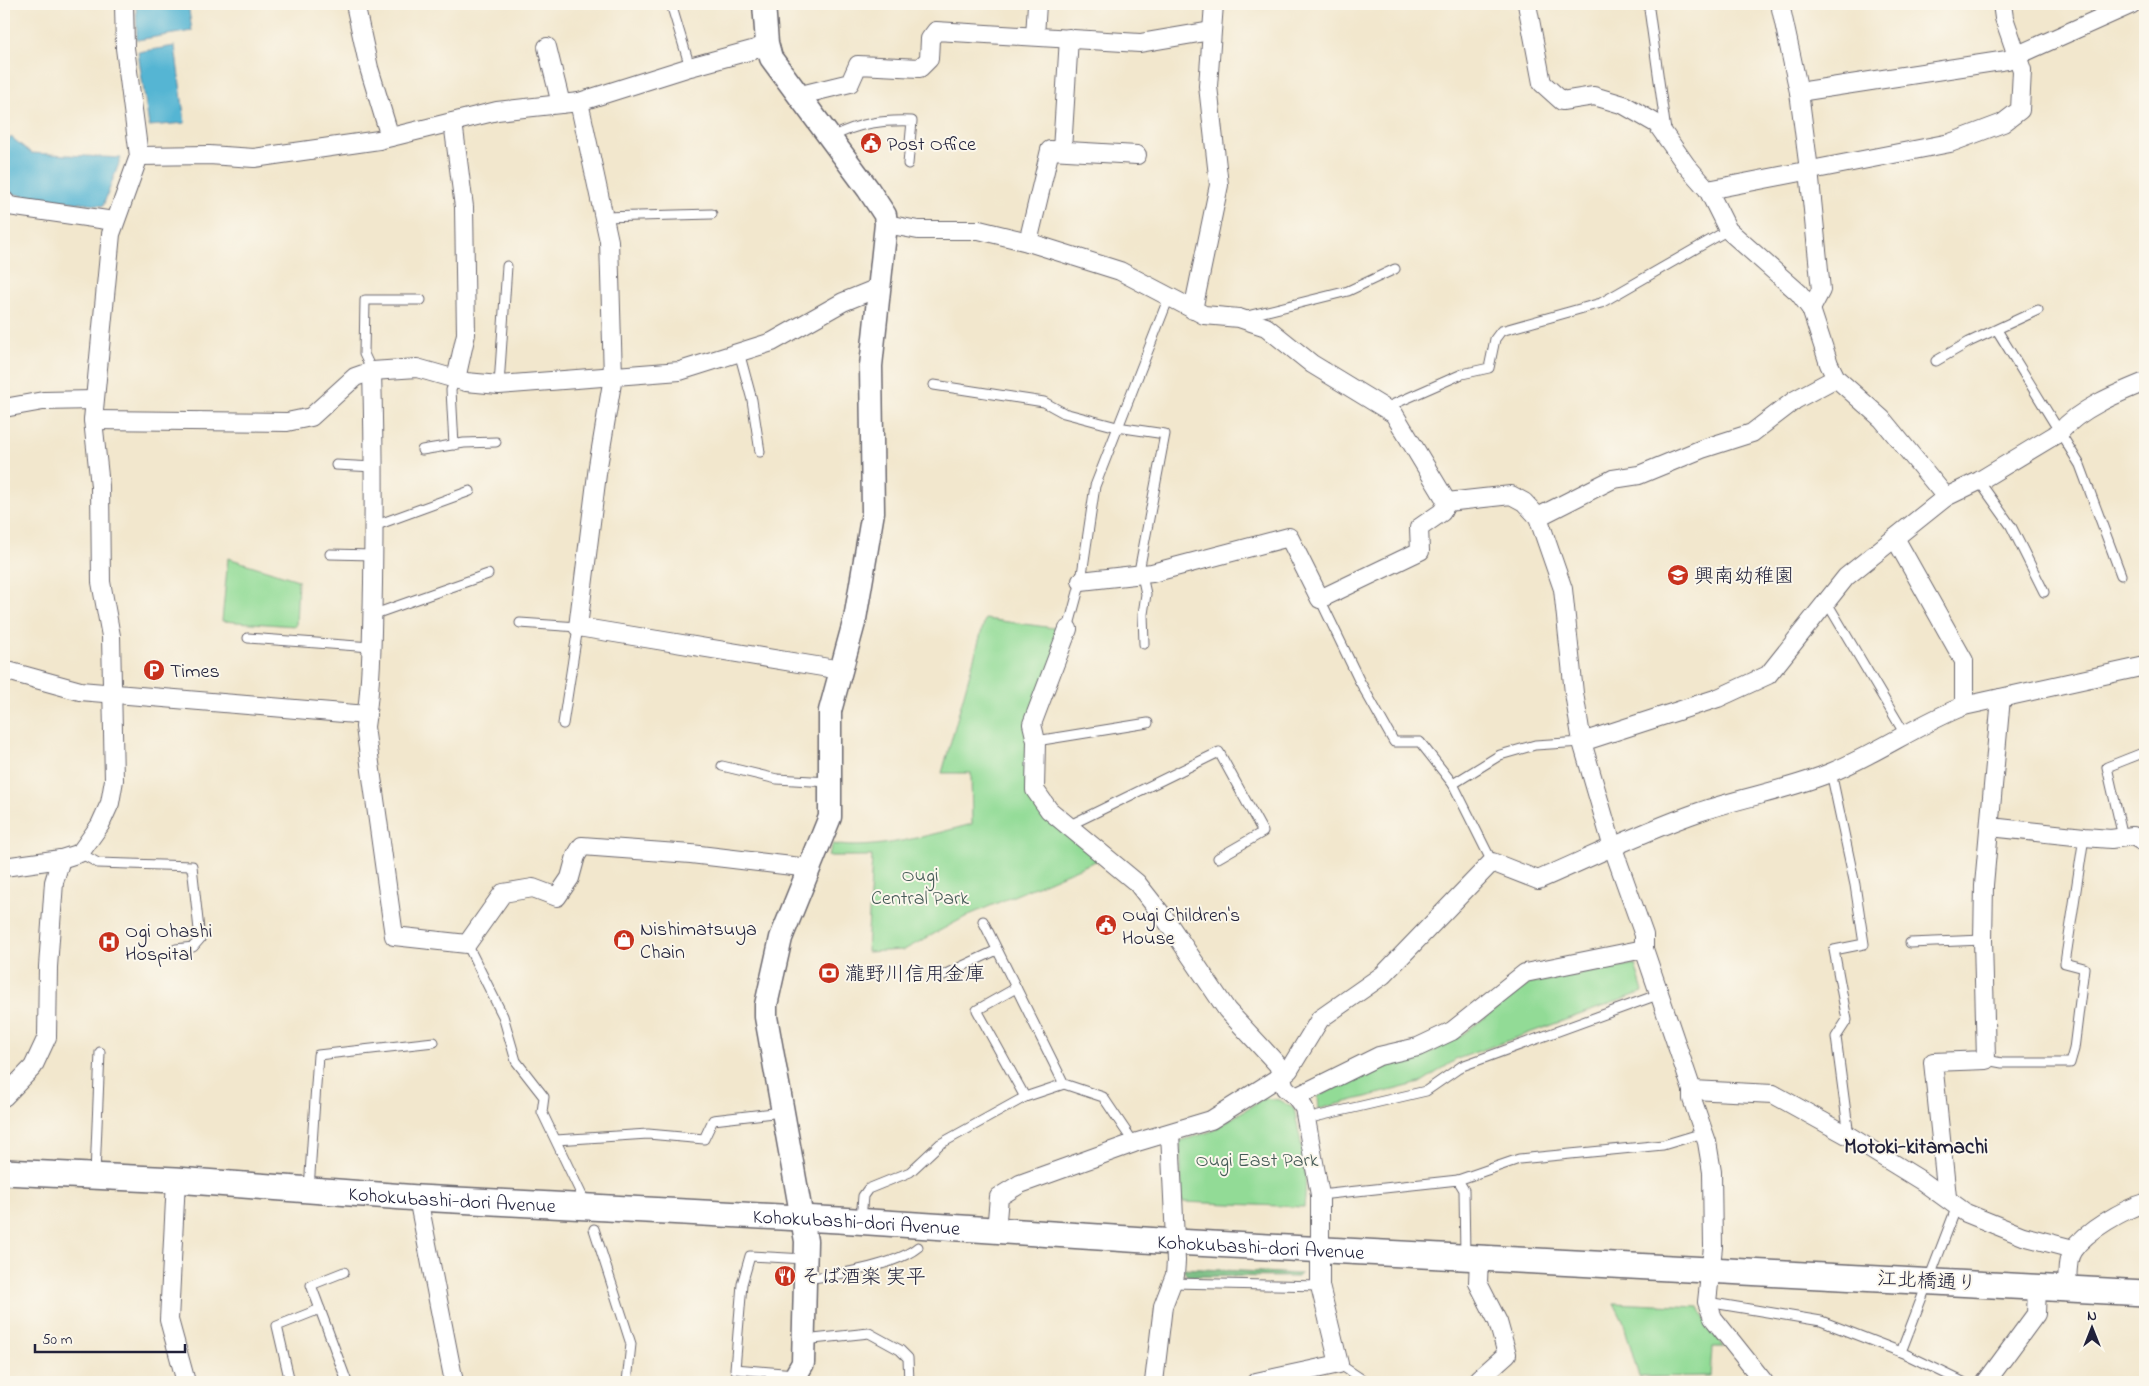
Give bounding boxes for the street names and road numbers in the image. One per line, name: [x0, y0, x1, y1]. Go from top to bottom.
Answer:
street label: Kohokubashi-dori Avenue: [347, 1181, 556, 1222]
street label: Kohokubashi-dori Avenue: [752, 1204, 961, 1245]
street label: Kohokubashi-dori Avenue: [1156, 1229, 1365, 1269]
street label: 江北橋通り: [1876, 1265, 1978, 1300]

